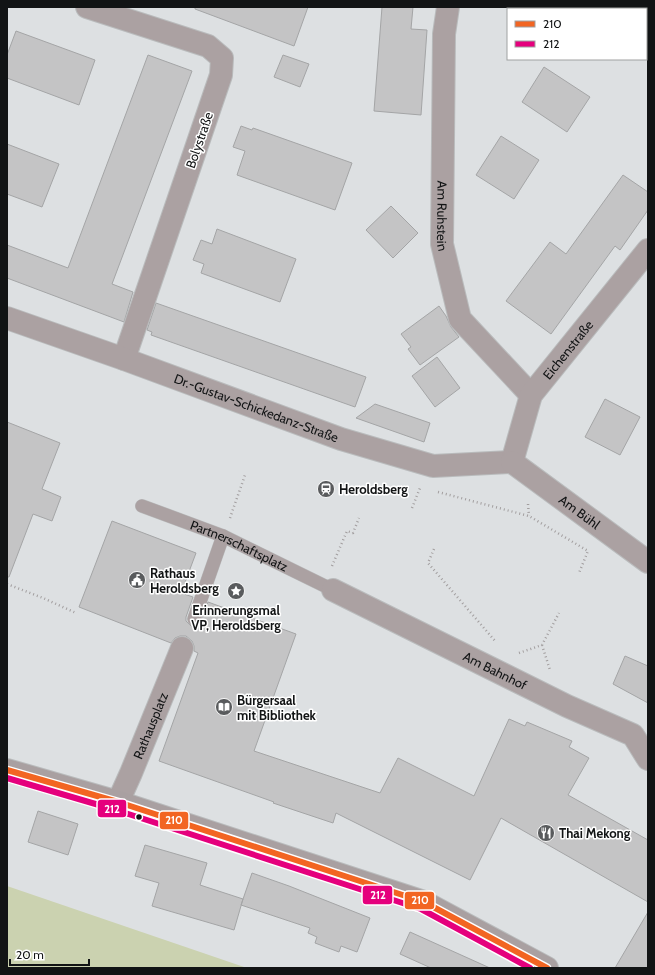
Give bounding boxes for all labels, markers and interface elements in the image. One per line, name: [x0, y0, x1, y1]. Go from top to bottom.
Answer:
legend: [507, 8, 647, 60]
text: 210: [543, 16, 562, 31]
text: 212: [543, 36, 560, 51]
street label: Bolystraße: [182, 109, 216, 170]
street label: Am Ruhstein: [434, 180, 451, 253]
street label: Eichenstraße: [539, 317, 596, 382]
street label: Dr.-Gustav-Schickedanz-Straße: [172, 370, 341, 445]
station icon: Heroldsberg: [316, 479, 336, 499]
place label: Heroldsberg: [339, 481, 408, 497]
street label: Am Bühl: [556, 491, 603, 532]
street label: Partnerschaftsplatz: [188, 517, 291, 575]
place label: Rathaus Heroldsberg: [150, 565, 219, 596]
public building icon: Rathaus Heroldsberg: [127, 570, 147, 590]
place icon: Erinnerungsmal VP, Heroldsberg: [226, 581, 246, 601]
place label: Erinnerungsmal VP, Heroldsberg: [191, 602, 281, 633]
street label: Am Bahnhof: [461, 648, 530, 693]
street label: Rathausplatz: [130, 690, 171, 761]
place label: Bürgersaal mit Bibliothek: [237, 692, 317, 723]
library icon: Bürgersaal mit Bibliothek: [214, 697, 234, 717]
line badge: 212: [97, 799, 127, 818]
text: 212: [104, 802, 120, 816]
line badge: 210: [159, 811, 189, 830]
unlabelled marker: [134, 812, 144, 822]
text: 210: [165, 813, 183, 827]
restaurant icon: Thai Mekong: [536, 823, 556, 843]
place label: Thai Mekong: [559, 825, 631, 841]
line badge: 212: [362, 885, 393, 905]
text: 212: [370, 888, 386, 902]
line badge: 210: [404, 891, 435, 910]
text: 210: [411, 893, 429, 907]
scale bar: [10, 941, 89, 967]
text: 20 m: [16, 947, 44, 962]

